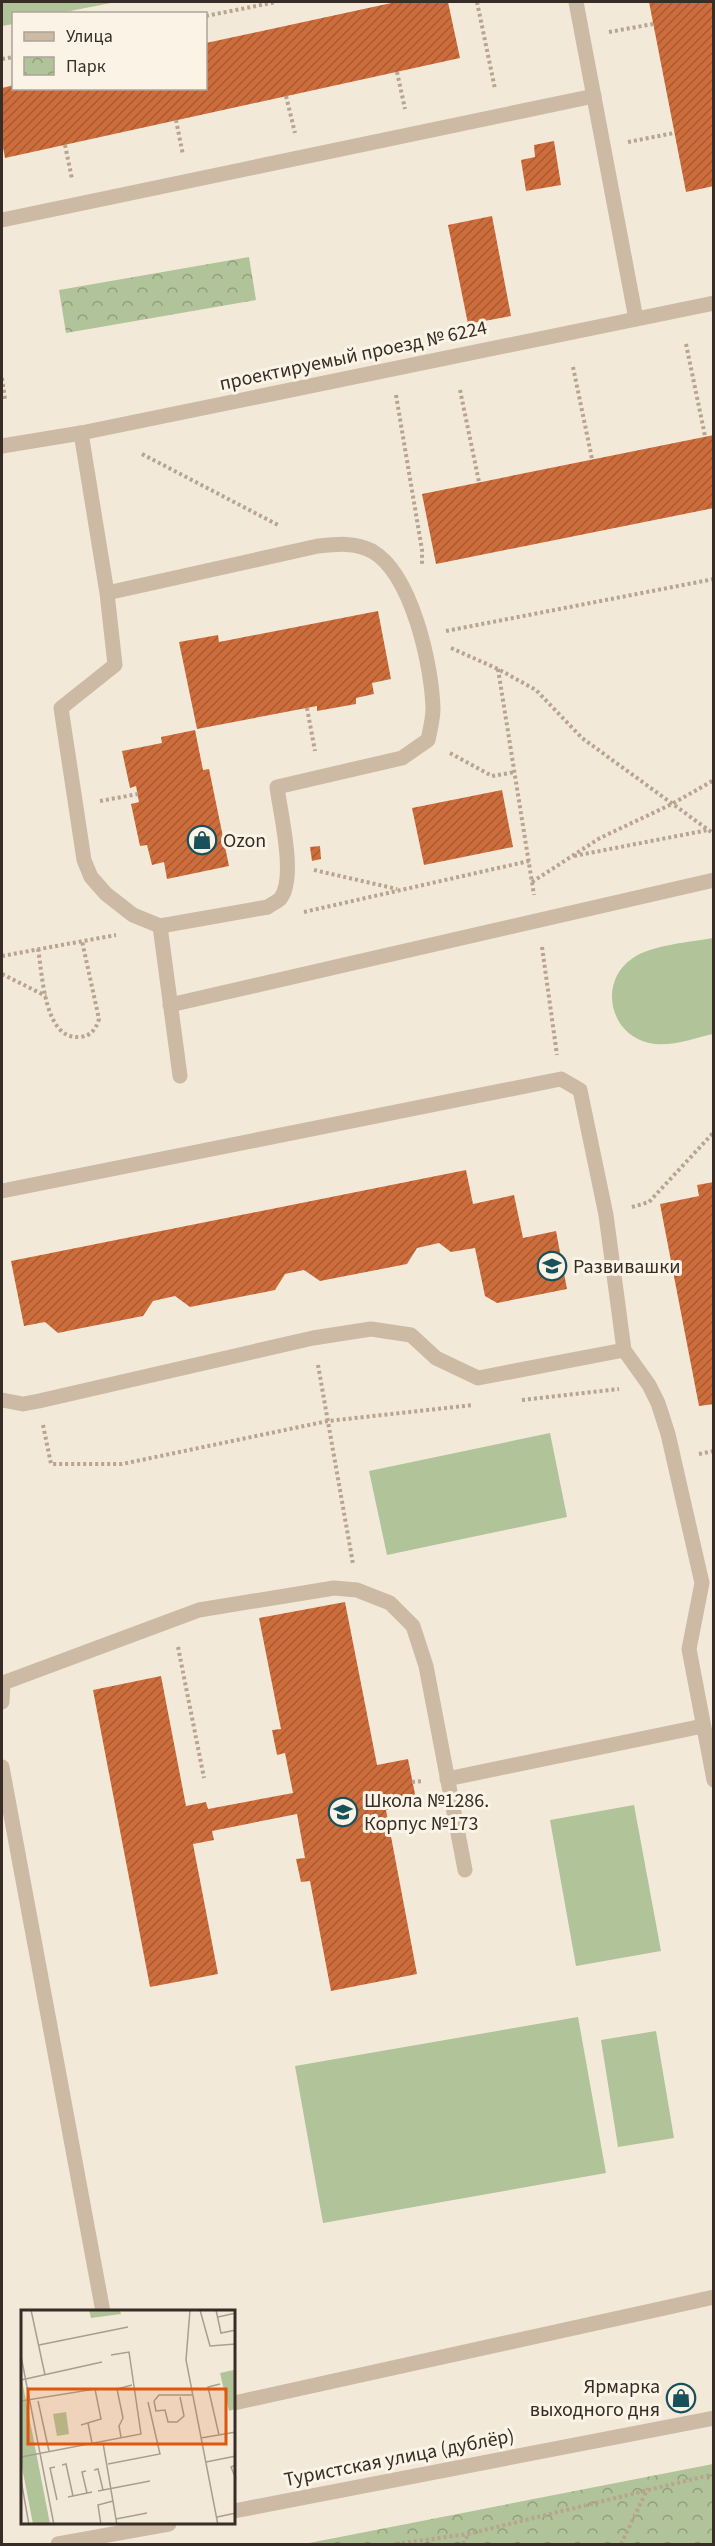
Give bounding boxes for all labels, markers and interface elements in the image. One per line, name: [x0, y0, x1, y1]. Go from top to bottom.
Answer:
legend: [12, 12, 207, 90]
text: Улица: [66, 24, 113, 49]
text: Парк: [66, 54, 106, 79]
street label: проектируемый проезд № 6224: [217, 314, 490, 398]
shop icon: Ozon: [186, 824, 218, 856]
place label: Ozon: [223, 827, 266, 855]
school or university icon: Развивашки: [536, 1250, 568, 1282]
place label: Развивашки: [573, 1253, 681, 1281]
place label: Школа №1286. Корпус №173: [364, 1787, 489, 1838]
school or university icon: Школа №1286. Корпус №173: [327, 1796, 359, 1828]
inset map: [21, 2310, 236, 2525]
place label: Ярмарка выходного дня: [530, 2373, 660, 2424]
shop icon: Ярмарка выходного дня: [665, 2382, 697, 2414]
street label: Туристская улица (дублёр): [282, 2422, 517, 2494]

